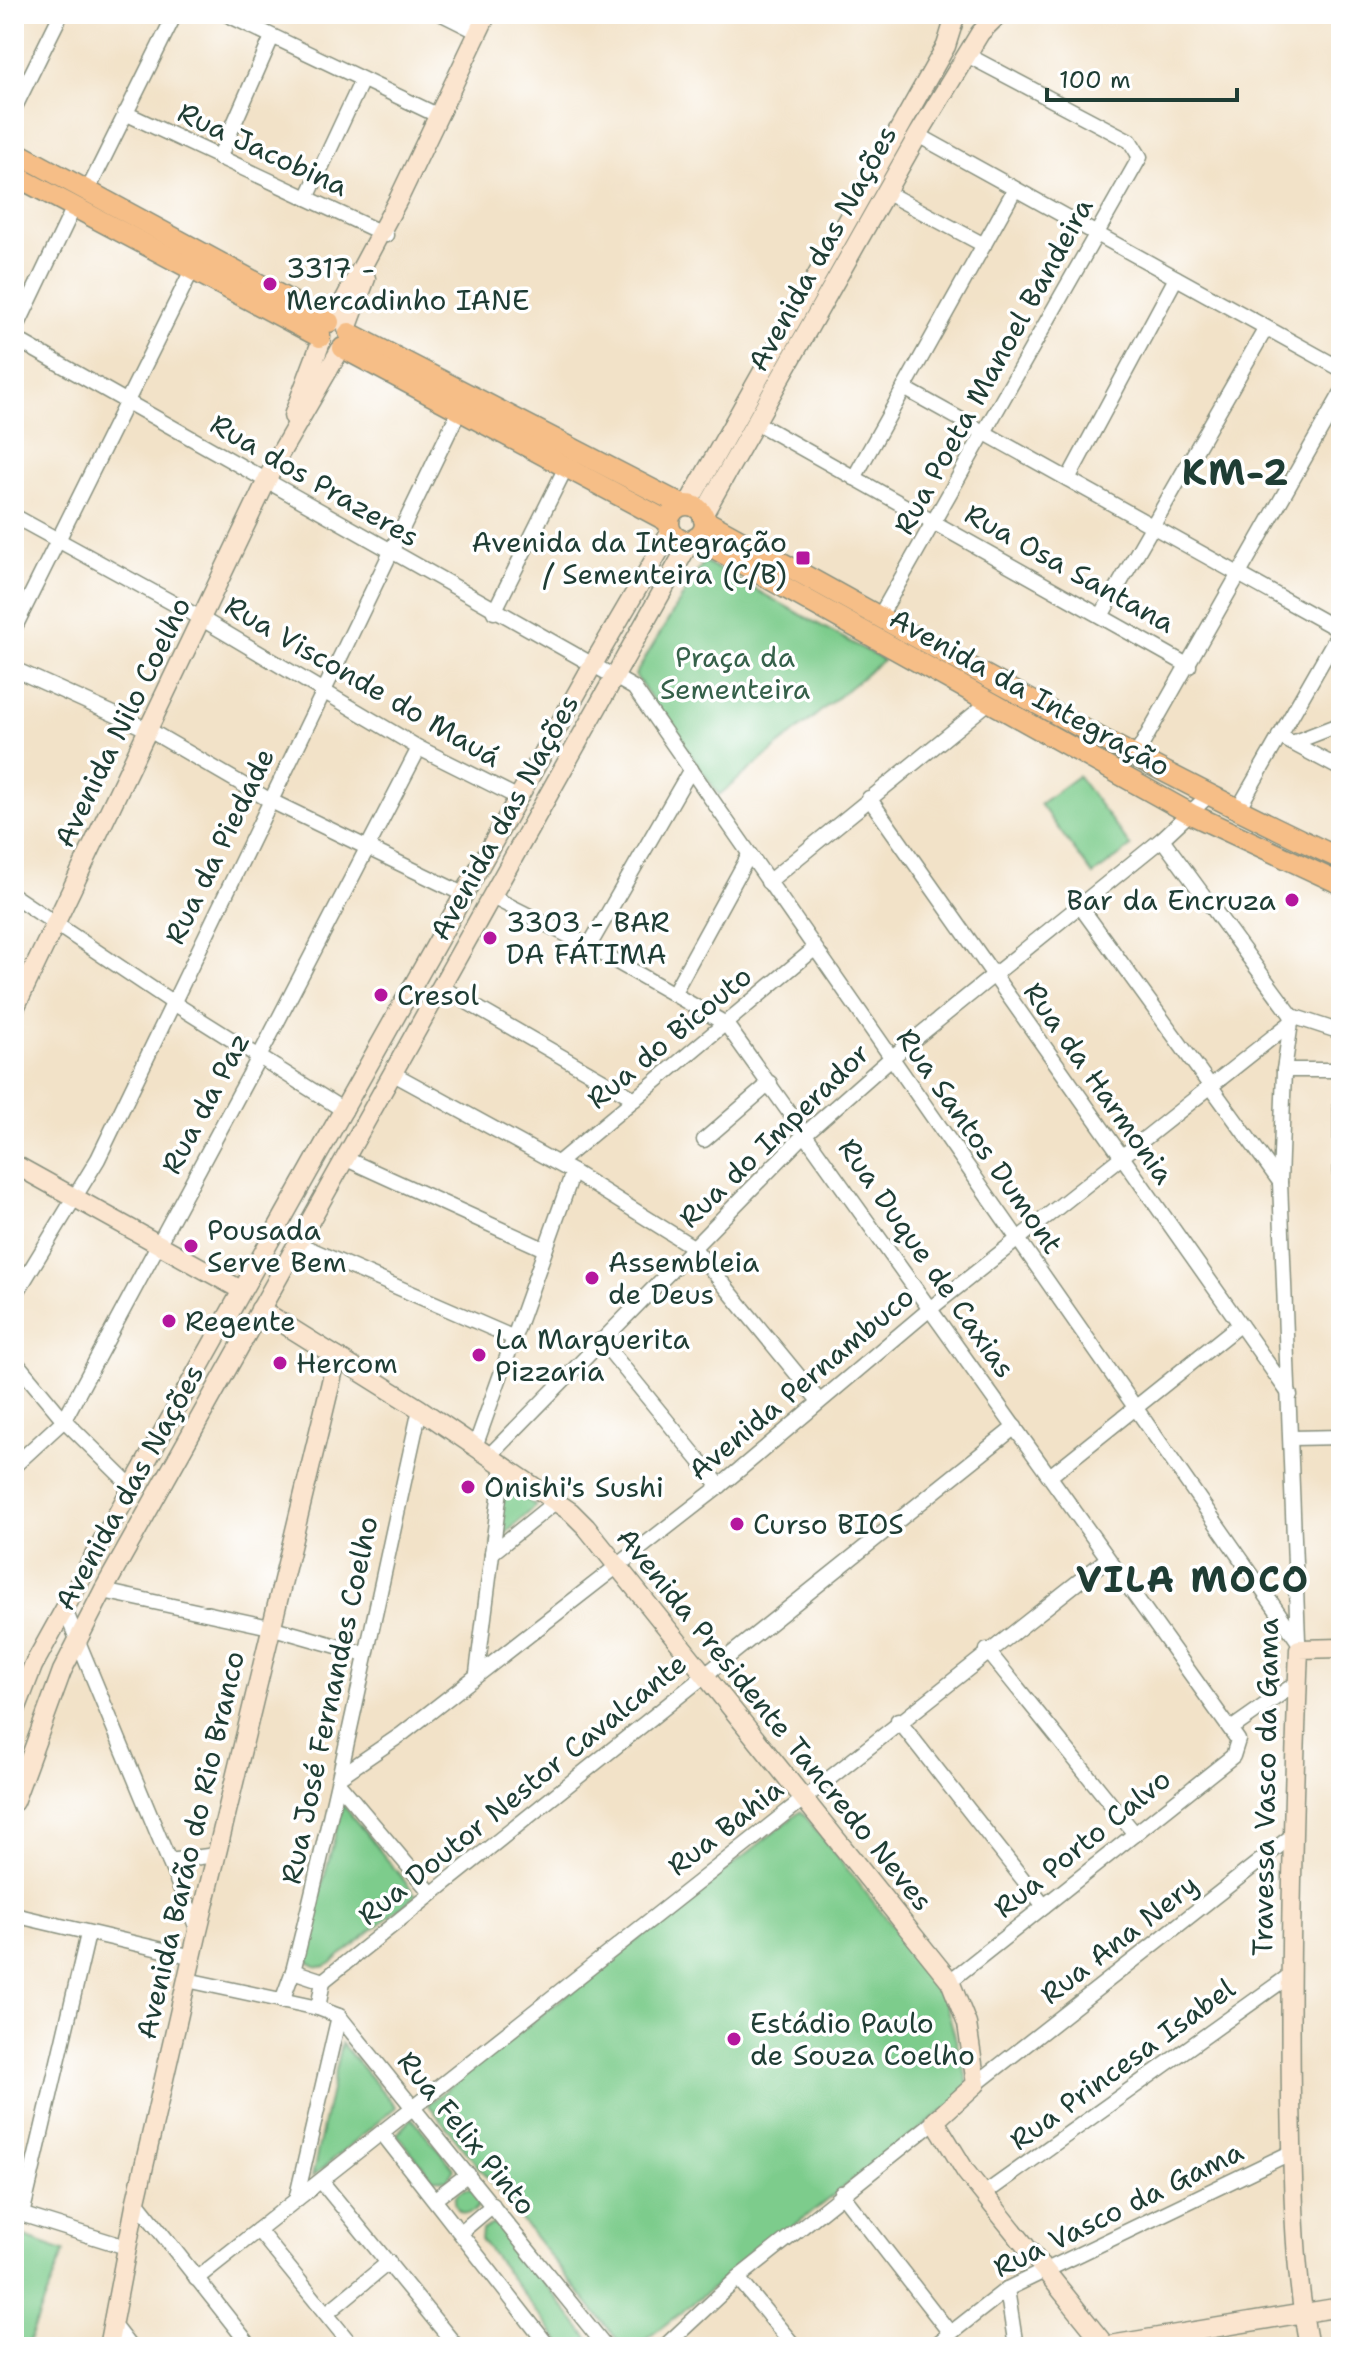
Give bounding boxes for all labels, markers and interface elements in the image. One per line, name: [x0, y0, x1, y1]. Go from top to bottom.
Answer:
scale bar: [1047, 52, 1237, 102]
text: 100 m: [1059, 64, 1131, 96]
street label: Rua Jacobina: [172, 93, 354, 205]
street label: Avenida das Nações: [739, 118, 905, 378]
street label: Rua Poeta Manoel Bandeira: [884, 191, 1102, 541]
place label: 3317 - Mercadinho IANE: [286, 249, 530, 319]
marker: 3317 - Mercadinho IANE: [261, 275, 279, 293]
street label: Rua dos Prazeres: [203, 405, 427, 555]
district label: KM-2: [1182, 448, 1290, 497]
street label: Rua Osa Santana: [958, 494, 1182, 642]
place label: Avenida da Integração / Sementeira (C/B): [471, 523, 787, 593]
marker: Avenida da Integração / Sementeira (C/B): [794, 549, 812, 567]
street label: Rua Visconde do Mauá: [218, 586, 508, 776]
street label: Avenida Nilo Coelho: [45, 590, 199, 854]
street label: Avenida da Integração: [883, 599, 1177, 785]
park label: Praça da Sementeira: [660, 638, 810, 708]
street label: Avenida das Nações: [421, 687, 587, 947]
street label: Rua da Piedade: [155, 742, 283, 950]
place label: Bar da Encruza: [1066, 881, 1276, 919]
marker: Bar da Encruza: [1283, 891, 1301, 909]
place label: 3303 - BAR DA FÁTIMA: [506, 903, 670, 973]
marker: 3303 - BAR DA FÁTIMA: [481, 929, 499, 947]
street label: Rua do Bicouto: [579, 957, 759, 1117]
street label: Rua da Harmonia: [1015, 974, 1183, 1192]
place label: Cresol: [397, 976, 480, 1014]
marker: Cresol: [372, 986, 390, 1004]
street label: Rua Santos Dumont: [888, 1021, 1072, 1261]
street label: Rua da Paz: [152, 1026, 258, 1180]
street label: Rua do Imperador: [670, 1034, 878, 1236]
street label: Rua Duque de Caxias: [830, 1131, 1024, 1385]
place label: Pousada Serve Bem: [207, 1211, 347, 1281]
marker: Pousada Serve Bem: [182, 1237, 200, 1255]
place label: Assembleia de Deus: [608, 1243, 760, 1313]
marker: Assembleia de Deus: [583, 1269, 601, 1287]
street label: Avenida Pernambuco: [680, 1277, 922, 1489]
place label: Regente: [185, 1302, 296, 1340]
marker: Regente: [160, 1312, 178, 1330]
place label: La Marguerita Pizzaria: [495, 1320, 690, 1390]
place label: Hercom: [296, 1344, 398, 1382]
marker: La Marguerita Pizzaria: [470, 1346, 488, 1364]
marker: Hercom: [271, 1354, 289, 1372]
street label: Avenida das Nações: [46, 1357, 212, 1617]
place label: Onishi's Sushi: [484, 1468, 664, 1506]
marker: Onishi's Sushi: [459, 1478, 477, 1496]
place label: Curso BIOS: [753, 1505, 904, 1543]
street label: Rua José Fernandes Coelho: [271, 1513, 387, 1887]
marker: Curso BIOS: [728, 1515, 746, 1533]
street label: Avenida Presidente Tancredo Neves: [608, 1519, 942, 1919]
district label: VILA MOCO: [1076, 1555, 1310, 1604]
street label: Travessa Vasco da Gama: [1243, 1618, 1287, 1956]
street label: Rua Doutor Nestor Cavalcante: [350, 1644, 694, 1934]
street label: Avenida Barão do Rio Branco: [127, 1647, 253, 2043]
street label: Rua Porto Calvo: [986, 1760, 1178, 1926]
street label: Rua Bahia: [659, 1770, 791, 1884]
street label: Rua Ana Nery: [1032, 1865, 1206, 2013]
street label: Rua Princesa Isabel: [1002, 1969, 1243, 2159]
place label: Estádio Paulo de Souza Coelho: [750, 2004, 975, 2074]
marker: Estádio Paulo de Souza Coelho: [725, 2030, 743, 2048]
street label: Rua Felix Pinto: [389, 2043, 545, 2223]
street label: Rua Vasco da Gama: [987, 2132, 1249, 2286]

